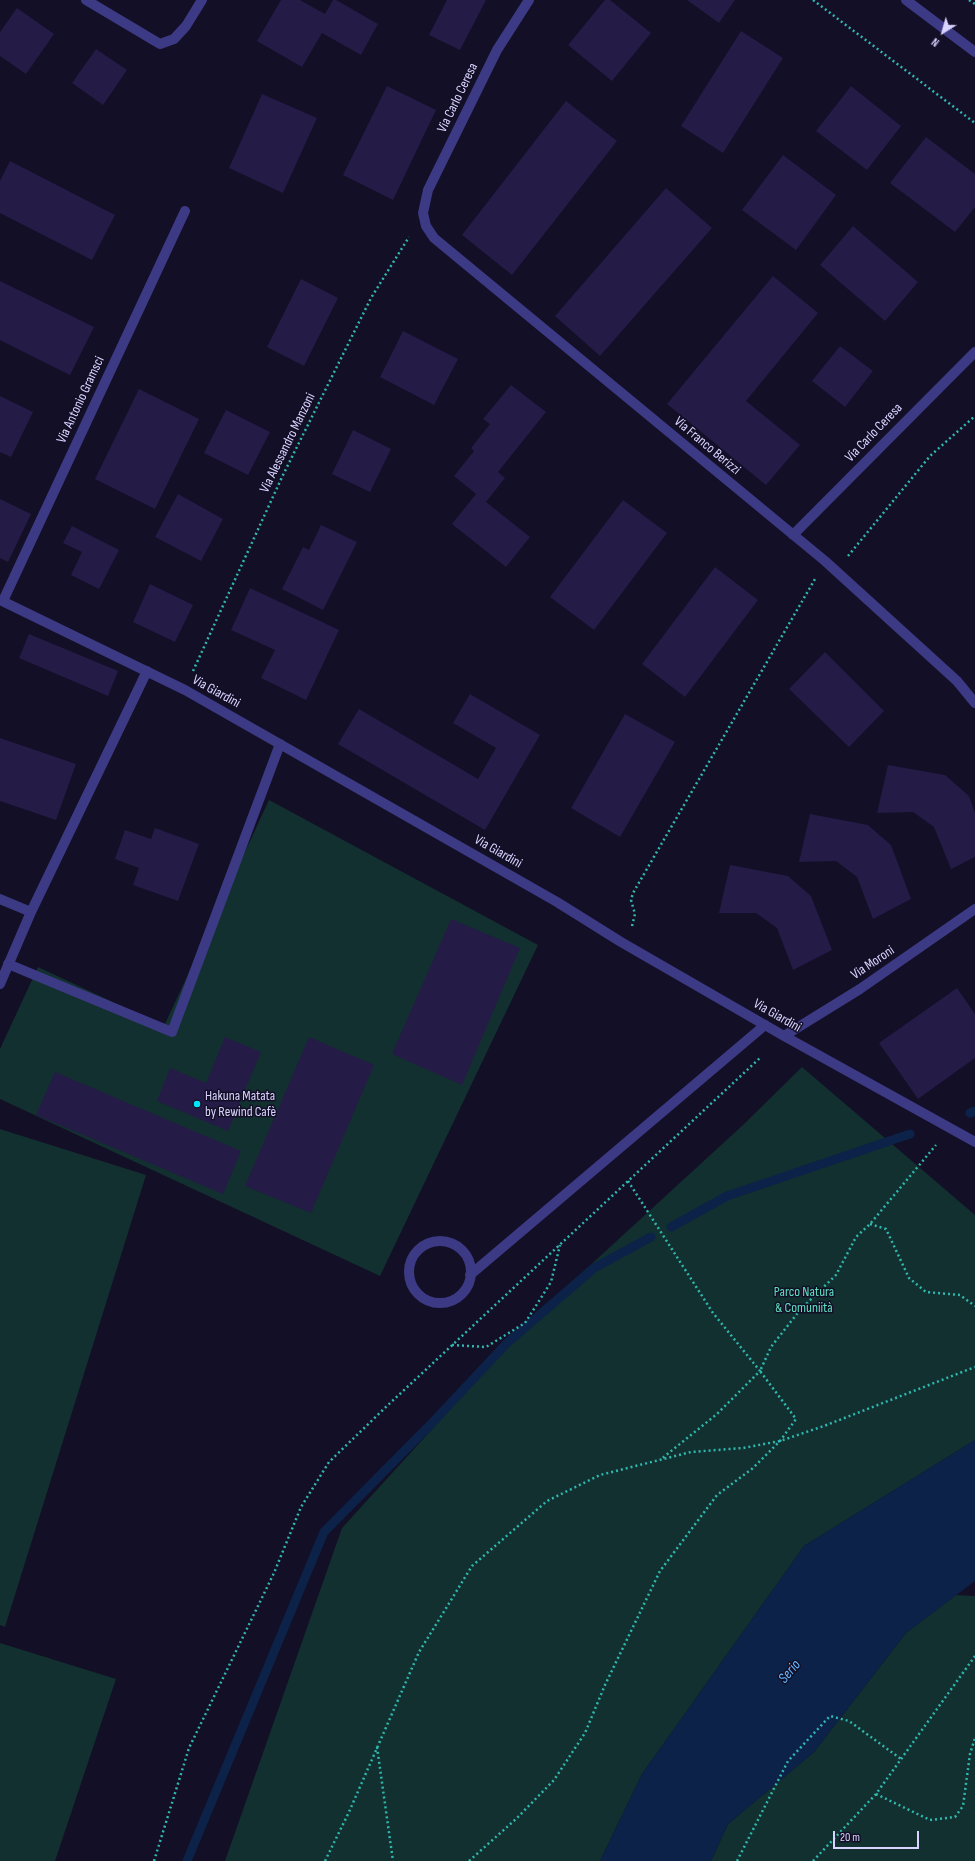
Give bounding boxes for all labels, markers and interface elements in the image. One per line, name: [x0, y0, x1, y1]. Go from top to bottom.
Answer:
north arrow: [923, 12, 963, 52]
text: N: [929, 35, 942, 49]
street label: Via Carlo Ceresa: [434, 61, 482, 135]
street label: Via Antonio Gramsci: [54, 354, 108, 446]
street label: Via Alessandro Manzoni: [257, 390, 319, 496]
street label: Via Carlo Ceresa: [842, 400, 906, 466]
street label: Via Franco Berizzi: [670, 413, 744, 479]
street label: Via Giardini: [189, 672, 243, 712]
street label: Via Giardini: [471, 832, 525, 872]
street label: Via Moroni: [848, 942, 898, 984]
street label: Via Giardini: [750, 996, 804, 1036]
place label: Hakuna Matata by Rewind Cafè: [205, 1088, 276, 1120]
marker: Hakuna Matata by Rewind Cafè: [192, 1099, 202, 1109]
park label: Parco Natura & Comuniità: [774, 1284, 834, 1316]
water label: Serio: [775, 1657, 805, 1687]
scale bar: [835, 1823, 921, 1849]
text: 20 m: [840, 1830, 860, 1845]

